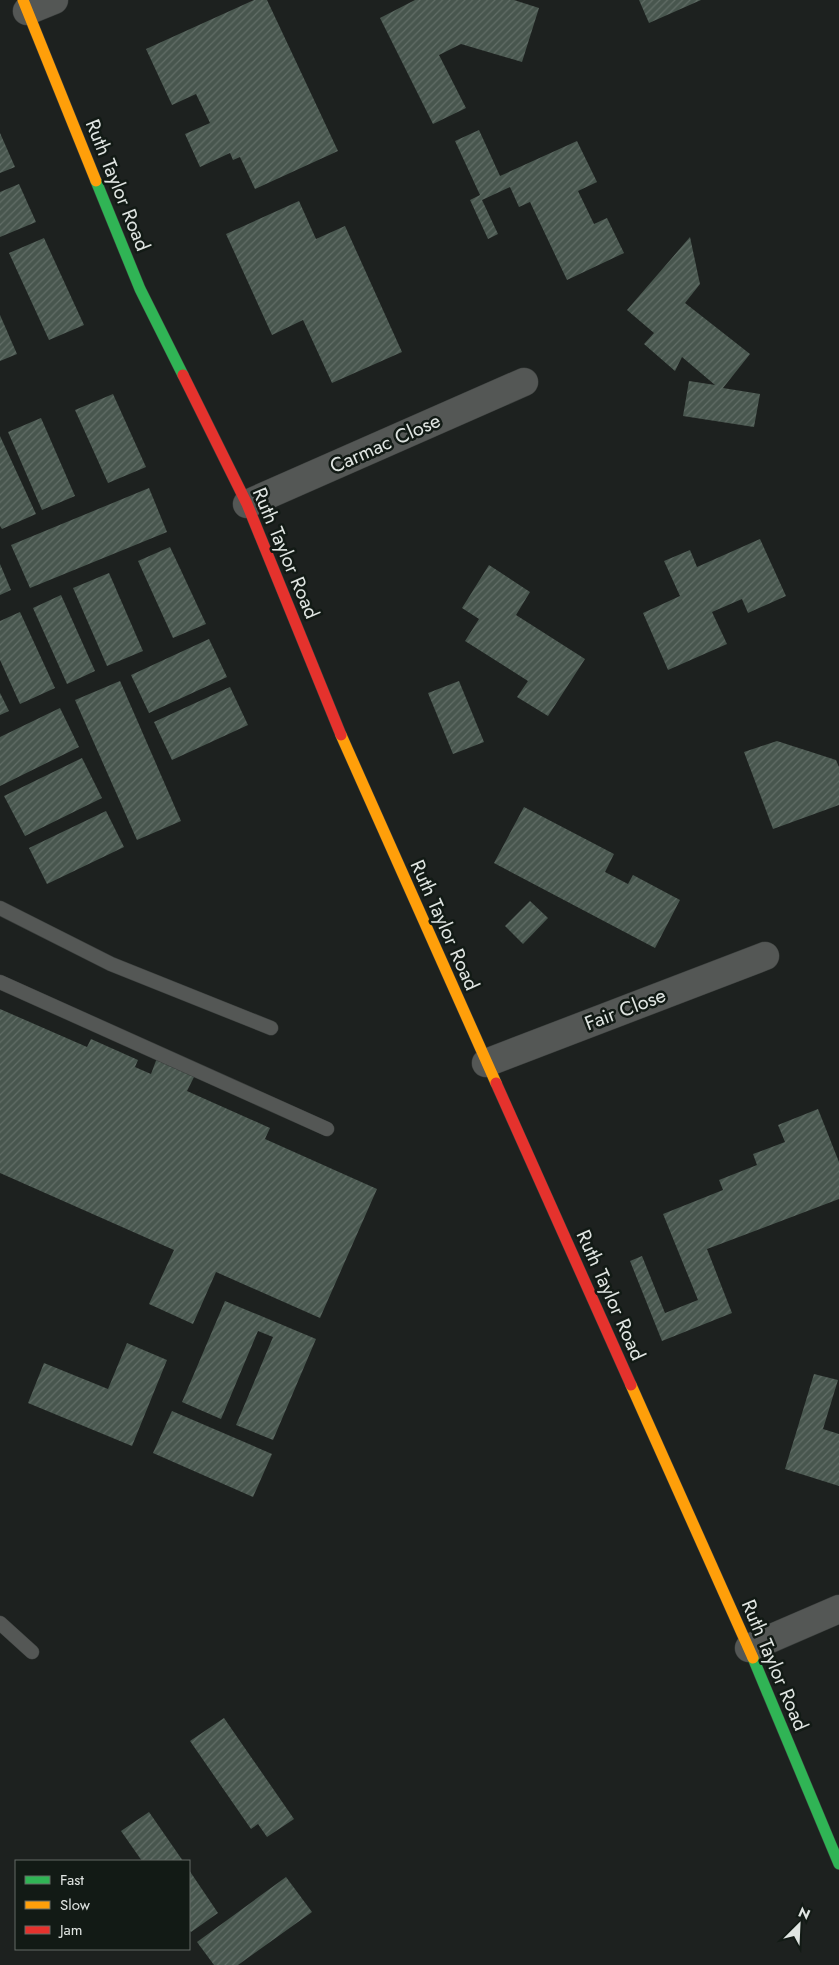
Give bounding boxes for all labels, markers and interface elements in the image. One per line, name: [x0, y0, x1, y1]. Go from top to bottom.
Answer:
street label: Ruth Taylor Road: [78, 115, 157, 256]
street label: Carmac Close: [325, 406, 445, 481]
street label: Ruth Taylor Road: [245, 483, 326, 623]
street label: Ruth Taylor Road: [403, 855, 486, 995]
street label: Fair Close: [580, 981, 670, 1038]
street label: Ruth Taylor Road: [569, 1225, 652, 1365]
street label: Ruth Taylor Road: [734, 1595, 815, 1735]
legend: [15, 1860, 190, 1950]
text: Fast: [60, 1869, 84, 1891]
text: Slow: [60, 1894, 91, 1916]
north arrow: [774, 1900, 824, 1950]
text: N: [795, 1902, 813, 1925]
text: Jam: [58, 1919, 83, 1941]

